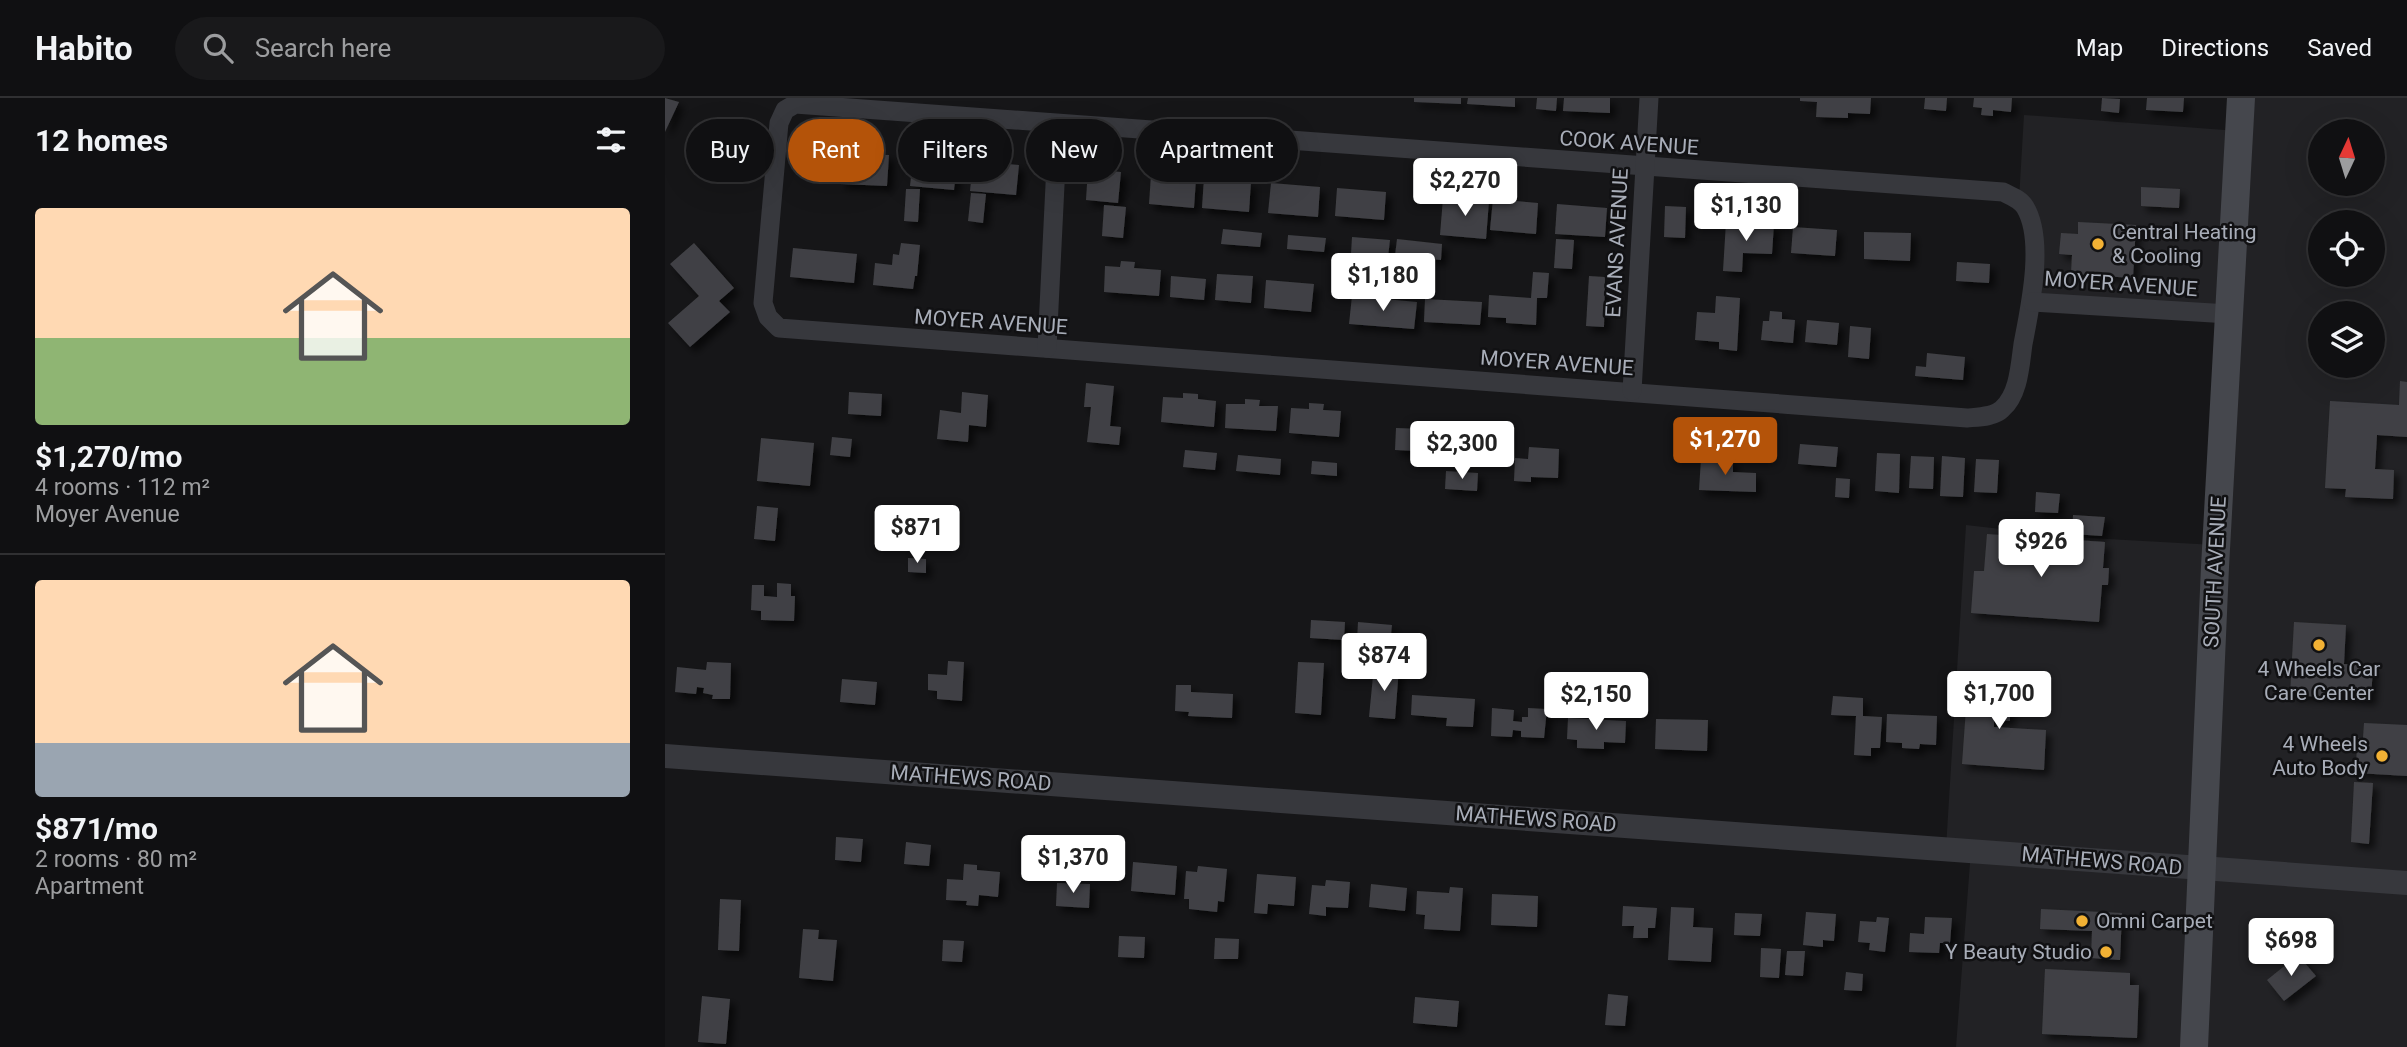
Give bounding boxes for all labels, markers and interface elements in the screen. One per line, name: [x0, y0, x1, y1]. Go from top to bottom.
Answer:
search box: [175, 17, 665, 80]
text: Habito: [35, 29, 133, 68]
icon: search: [199, 29, 237, 67]
text: Search here: [255, 33, 391, 63]
text: Map: [2076, 34, 2123, 62]
text: Directions: [2161, 34, 2269, 62]
text: Saved: [2307, 34, 2372, 62]
chip: Buy: [686, 119, 774, 182]
chip: Rent: [788, 119, 884, 182]
chip: Filters: [898, 119, 1012, 182]
chip: New: [1026, 119, 1122, 182]
chip: Apartment: [1136, 119, 1298, 182]
north arrow: [2308, 119, 2385, 196]
map controls: [2308, 119, 2385, 378]
icon: filters: [592, 121, 630, 159]
text: 12 homes: [35, 123, 168, 158]
street label: COOK AVENUE: [1559, 126, 1700, 160]
pin: $2,270: [1408, 158, 1522, 218]
text: $2,270: [1429, 167, 1501, 194]
street label: EVANS AVENUE: [1601, 168, 1633, 318]
pin: $1,130: [1689, 184, 1803, 243]
text: $1,130: [1710, 192, 1782, 219]
button: locate: [2308, 210, 2385, 287]
place label: Central Heating & Cooling: [2112, 220, 2257, 268]
marker: Central Heating & Cooling: [2090, 236, 2106, 252]
icon: home: [270, 253, 396, 379]
pin: $1,180: [1326, 254, 1440, 313]
text: $1,180: [1347, 262, 1419, 289]
street label: MOYER AVENUE: [2044, 267, 2199, 301]
button: layers: [2308, 301, 2385, 378]
street label: MOYER AVENUE: [914, 305, 1069, 339]
street label: MOYER AVENUE: [1480, 346, 1635, 380]
pin: $1,270: [1668, 418, 1782, 477]
pin: $2,300: [1405, 422, 1519, 481]
text: $1,270: [1689, 426, 1761, 453]
text: $2,300: [1426, 430, 1498, 457]
text: $1,270/mo: [35, 439, 183, 474]
text: 4 rooms · 112 m²: [35, 474, 210, 501]
street label: SOUTH AVENUE: [2199, 495, 2231, 648]
text: Moyer Avenue: [35, 501, 180, 528]
pin: $871: [876, 505, 958, 565]
text: $871: [891, 514, 943, 541]
pin: $926: [2000, 519, 2082, 579]
text: $926: [2015, 528, 2067, 555]
icon: home: [270, 625, 396, 751]
pin: $874: [1343, 634, 1425, 693]
marker: 4 Wheels Car Care Center: [2311, 637, 2327, 653]
text: $874: [1358, 642, 1410, 669]
place label: 4 Wheels Car Care Center: [2258, 657, 2380, 705]
pin: $2,150: [1539, 672, 1653, 732]
pin: $1,700: [1942, 672, 2056, 731]
text: $1,700: [1963, 680, 2035, 707]
text: $2,150: [1560, 681, 1632, 708]
place label: 4 Wheels Auto Body: [2272, 732, 2368, 780]
marker: 4 Wheels Auto Body: [2374, 748, 2390, 764]
street label: MATHEWS ROAD: [890, 760, 1052, 796]
street label: MATHEWS ROAD: [1455, 801, 1617, 837]
text: $871/mo: [35, 811, 158, 846]
pin: $1,370: [1016, 836, 1130, 895]
street label: MATHEWS ROAD: [2021, 842, 2183, 880]
text: $1,370: [1037, 844, 1109, 871]
text: 2 rooms · 80 m²: [35, 846, 197, 873]
text: Apartment: [35, 873, 144, 900]
place label: Omni Carpet: [2096, 909, 2213, 933]
marker: Omni Carpet: [2074, 913, 2090, 929]
pin: $698: [2250, 918, 2332, 978]
text: $698: [2265, 927, 2317, 954]
place label: Y Beauty Studio: [1945, 940, 2092, 964]
marker: Y Beauty Studio: [2098, 944, 2114, 960]

